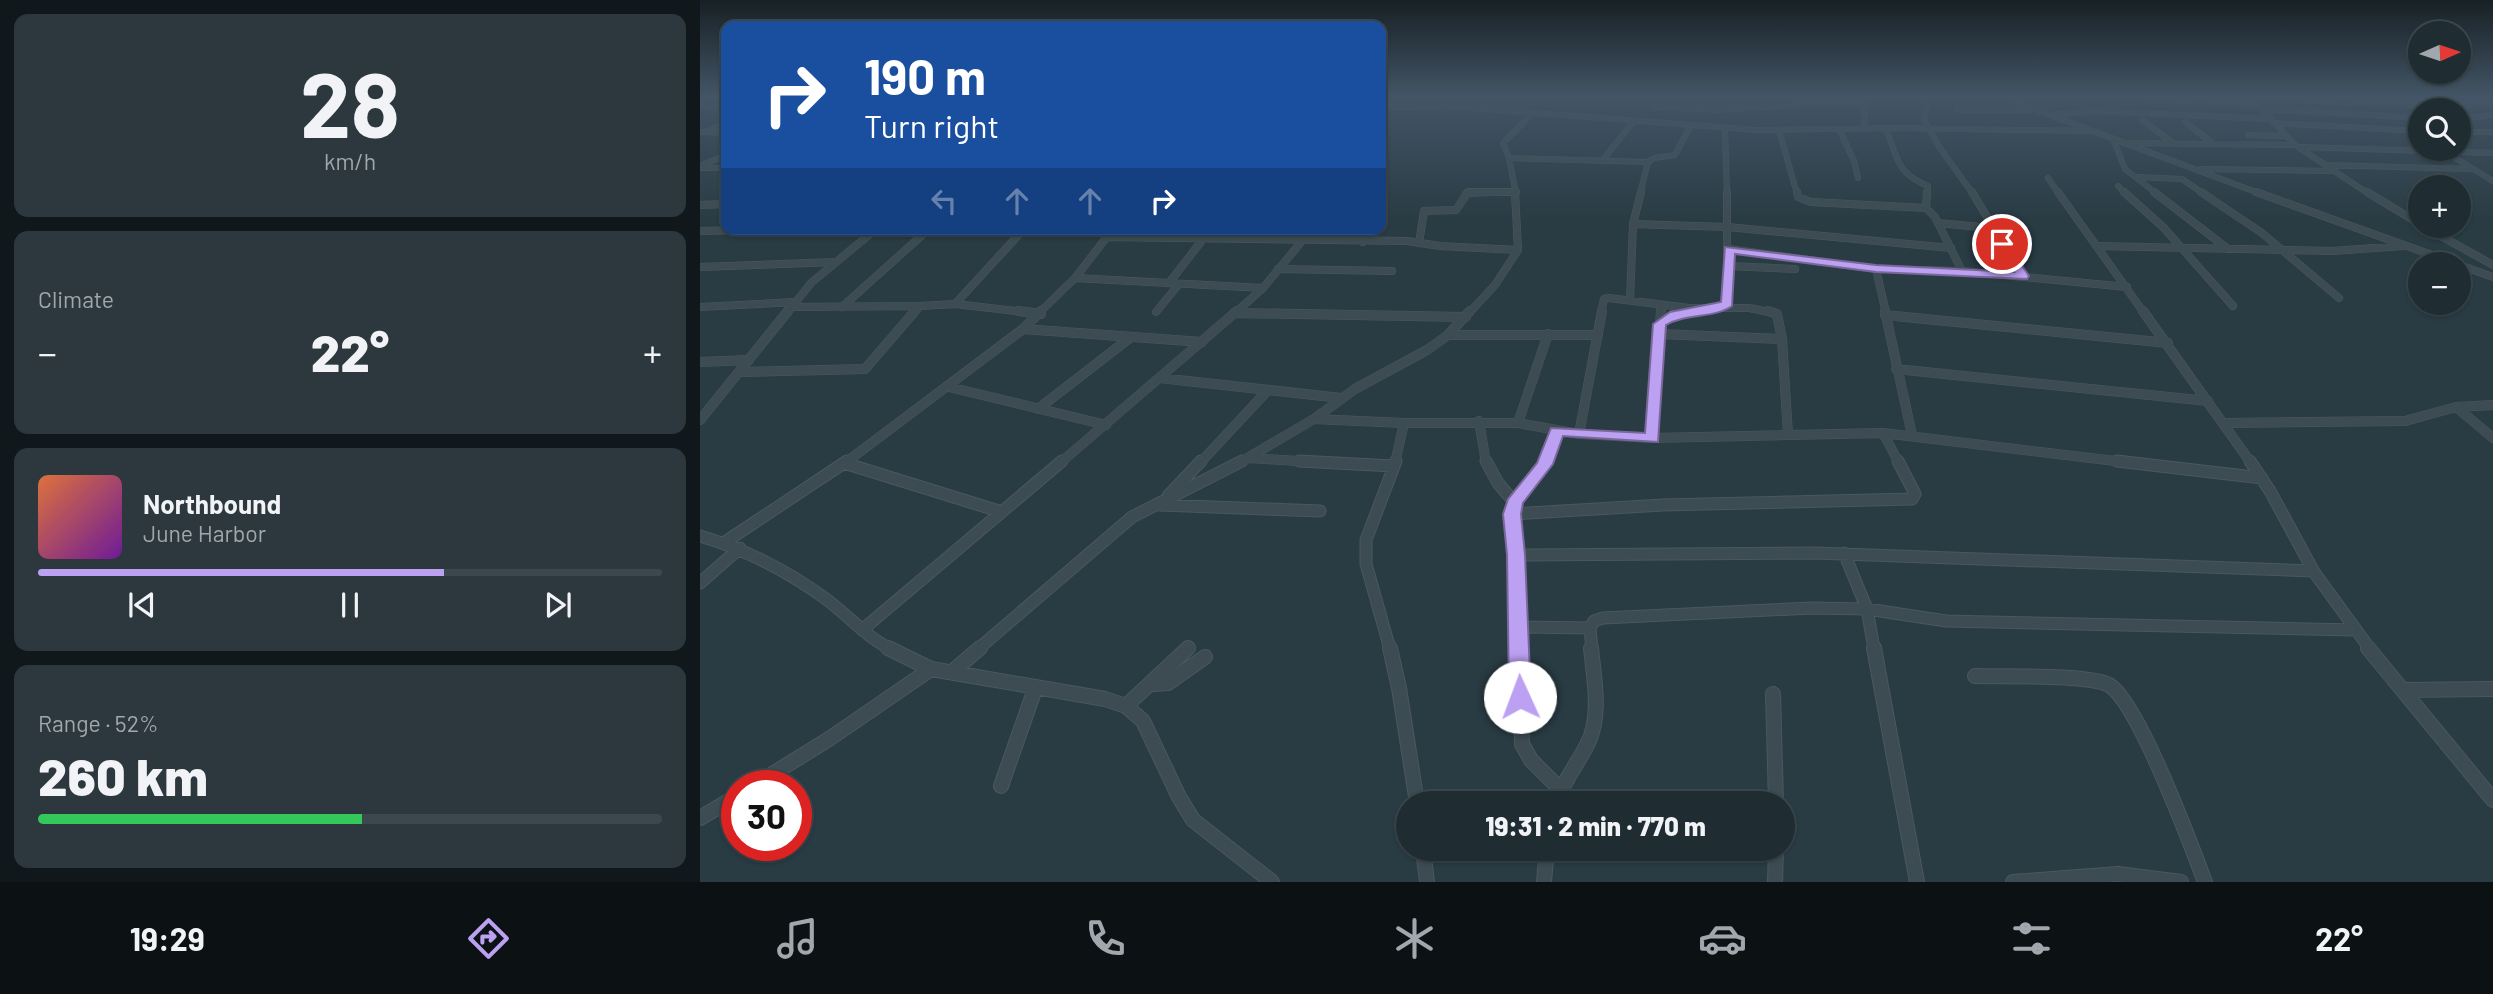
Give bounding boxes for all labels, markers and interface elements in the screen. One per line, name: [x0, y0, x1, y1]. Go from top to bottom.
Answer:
north arrow: [2408, 21, 2471, 84]
map controls: [2408, 21, 2471, 315]
text: 190 m: [864, 46, 986, 105]
text: 28: [300, 47, 400, 156]
icon: right: [749, 49, 840, 140]
button: search: [2408, 98, 2471, 161]
text: Turn right: [864, 106, 999, 144]
text: km/h: [324, 147, 376, 175]
button: +: [2408, 175, 2471, 238]
icon: left: [925, 182, 963, 220]
icon: ahead: [998, 182, 1036, 220]
icon: ahead: [1071, 182, 1109, 220]
icon: right: [1144, 182, 1182, 220]
pin: [1972, 214, 2032, 274]
icon: arrive: [1983, 225, 2021, 263]
button: −: [2408, 252, 2471, 315]
text: Climate: [38, 285, 114, 313]
text: 22°: [311, 320, 389, 382]
text: −: [38, 329, 57, 375]
text: +: [643, 329, 662, 375]
text: Northbound: [143, 488, 281, 519]
text: June Harbor: [143, 519, 266, 547]
icon: previous: [123, 586, 161, 624]
icon: pause: [331, 586, 369, 624]
icon: next: [539, 586, 577, 624]
position arrow: [1483, 660, 1557, 734]
text: Range · 52%: [38, 709, 158, 737]
text: 260 km: [38, 744, 208, 806]
speed limit sign: 30: [721, 770, 812, 861]
text: 19:31 · 2 min · 770 m: [1485, 810, 1706, 841]
icon: directions: [464, 914, 513, 963]
icon: music: [773, 914, 822, 963]
icon: phone: [1081, 914, 1130, 963]
icon: climate: [1390, 914, 1439, 963]
icon: car: [1698, 914, 1747, 963]
icon: filters: [2007, 914, 2056, 963]
text: 19:29: [130, 919, 205, 957]
text: 22°: [2315, 919, 2363, 957]

